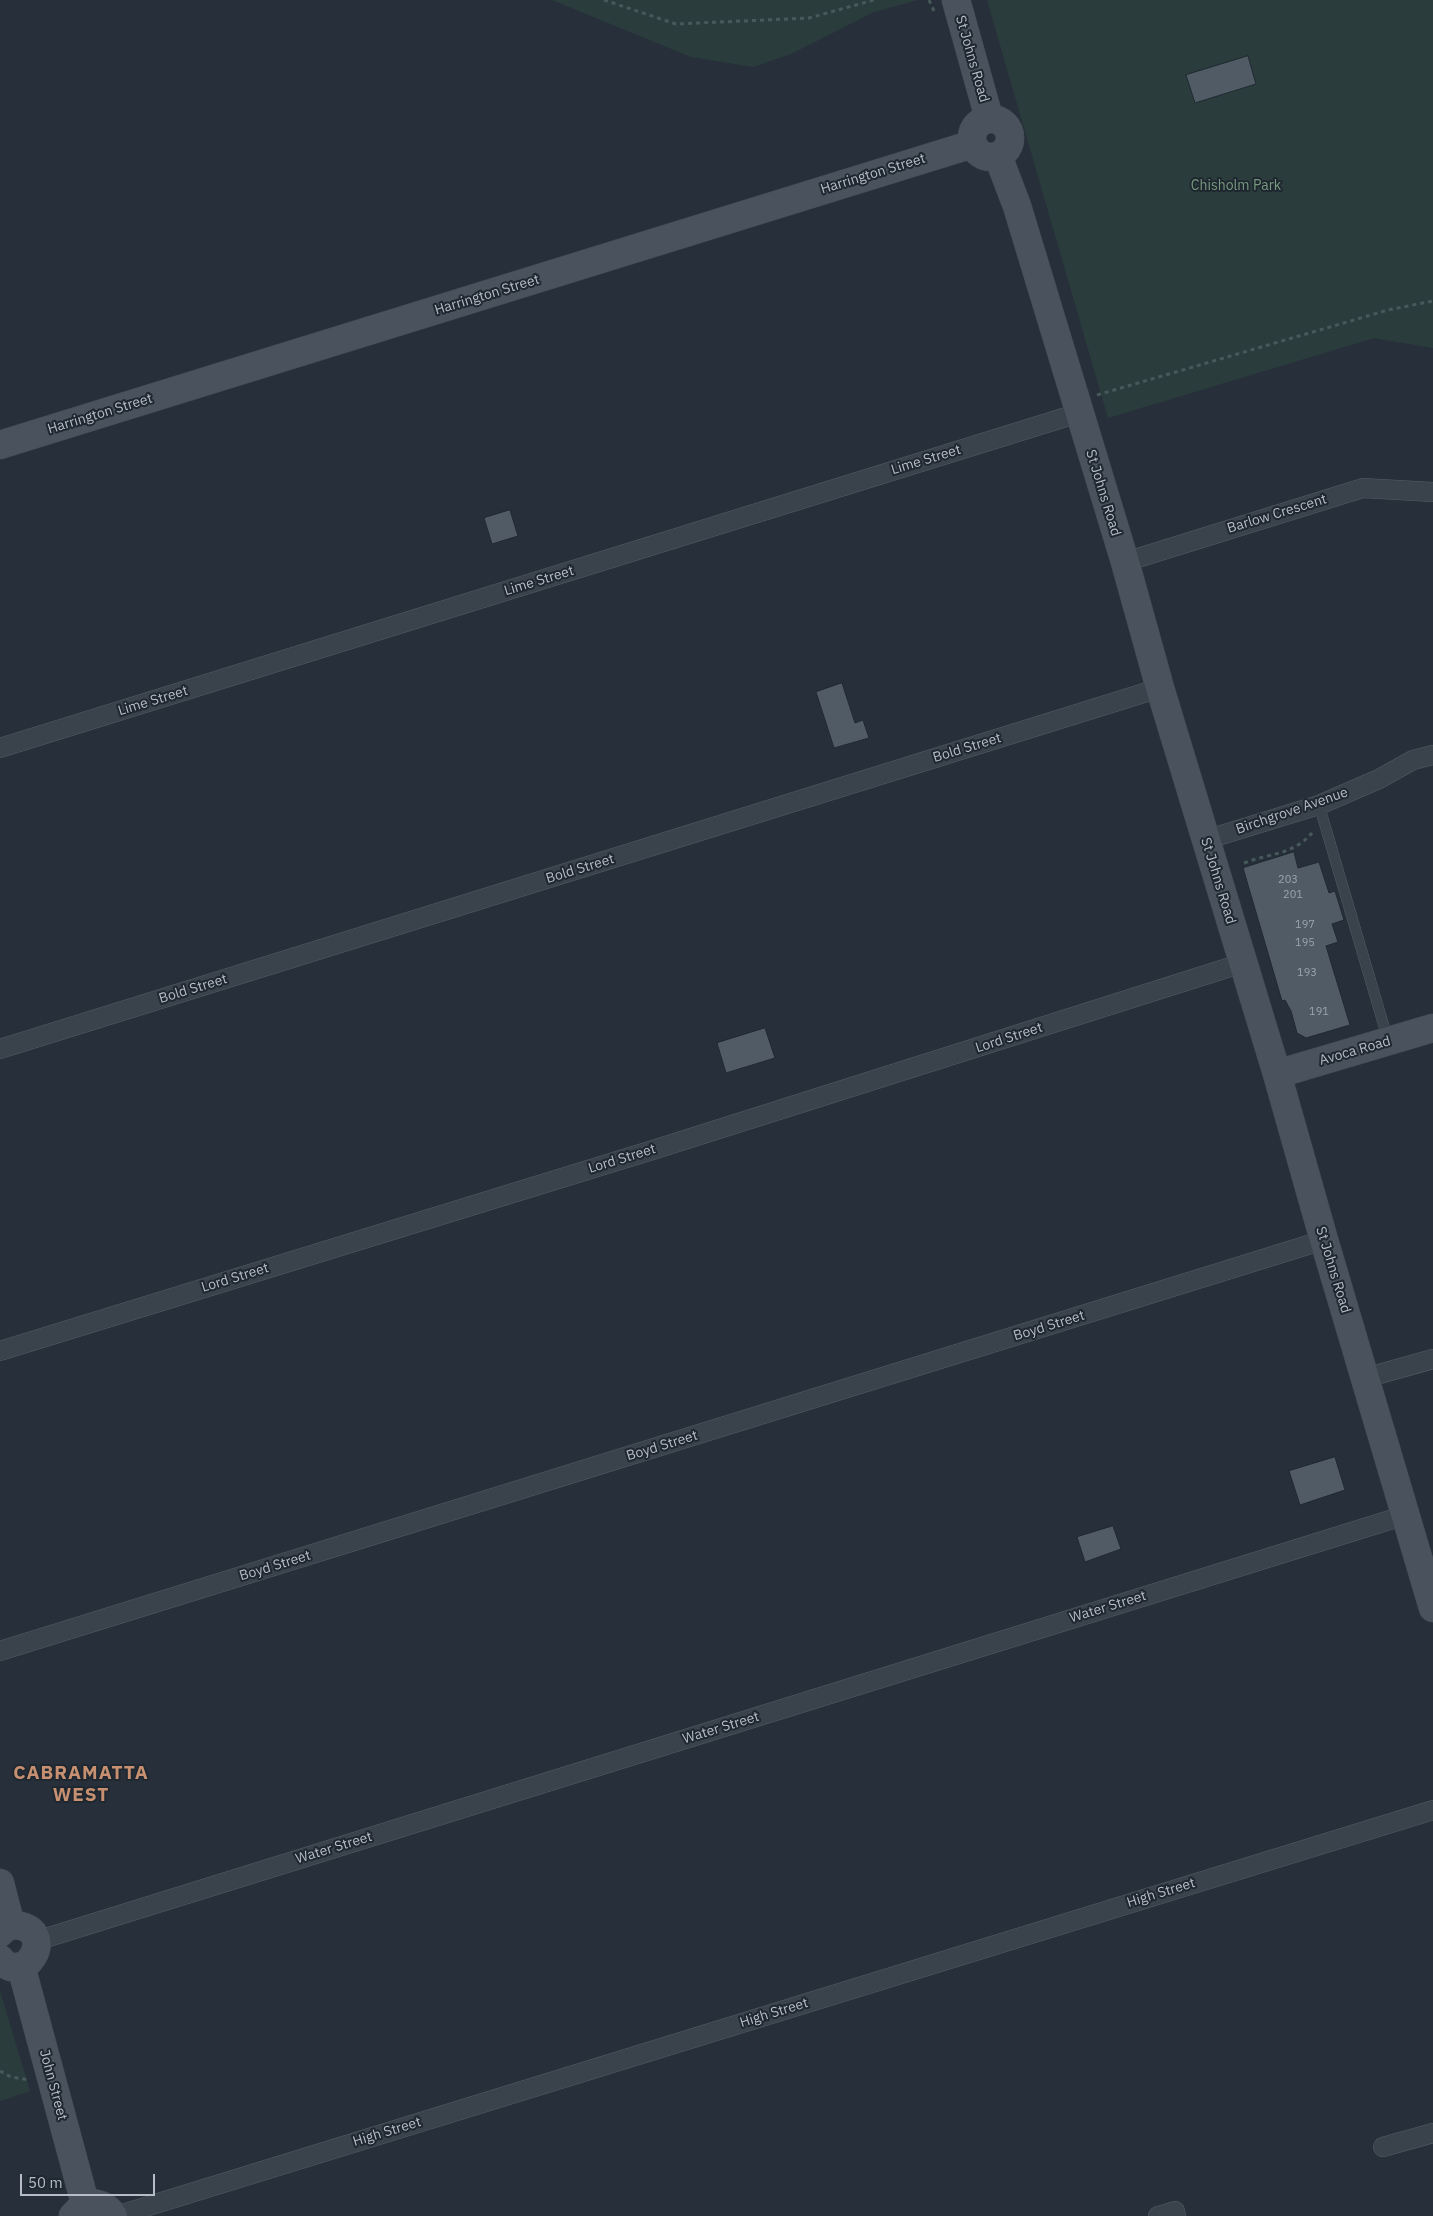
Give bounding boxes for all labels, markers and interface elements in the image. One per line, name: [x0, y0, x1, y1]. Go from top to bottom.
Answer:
street label: St Johns Road: [952, 14, 992, 104]
street label: Harrington Street: [818, 150, 928, 198]
park label: Chisholm Park: [1191, 178, 1281, 194]
street label: Harrington Street: [432, 271, 542, 319]
street label: Harrington Street: [45, 390, 155, 438]
street label: Lime Street: [889, 441, 963, 479]
street label: St Johns Road: [1082, 448, 1124, 538]
street label: Barlow Crescent: [1225, 491, 1329, 537]
street label: Lime Street: [502, 562, 576, 600]
street label: Lime Street: [116, 682, 190, 720]
street label: Bold Street: [931, 730, 1003, 766]
street label: Birchgrove Avenue: [1234, 784, 1350, 838]
street label: St Johns Road: [1197, 836, 1239, 926]
street label: Bold Street: [544, 851, 616, 887]
house number: 203: [1278, 873, 1298, 887]
house number: 201: [1283, 888, 1303, 902]
house number: 197: [1295, 918, 1315, 932]
house number: 195: [1295, 936, 1315, 950]
house number: 193: [1297, 966, 1317, 980]
street label: Bold Street: [157, 971, 229, 1007]
house number: 191: [1309, 1005, 1329, 1019]
street label: Lord Street: [973, 1019, 1045, 1057]
street label: Avoca Road: [1317, 1033, 1393, 1069]
street label: Lord Street: [586, 1141, 658, 1177]
street label: St Johns Road: [1312, 1225, 1354, 1315]
street label: Lord Street: [199, 1260, 271, 1296]
street label: Boyd Street: [1011, 1307, 1087, 1345]
street label: Boyd Street: [624, 1427, 700, 1465]
street label: Boyd Street: [237, 1547, 313, 1585]
street label: Water Street: [1068, 1587, 1148, 1627]
street label: Water Street: [681, 1708, 761, 1748]
district label: CABRAMATTA WEST: [12, 1763, 150, 1807]
street label: Water Street: [294, 1828, 374, 1868]
street label: High Street: [1125, 1875, 1197, 1911]
street label: High Street: [738, 1995, 810, 2031]
street label: John Street: [35, 2048, 71, 2122]
street label: High Street: [351, 2114, 423, 2150]
scale bar: [22, 2164, 158, 2196]
text: 50 m: [28, 2173, 63, 2192]

